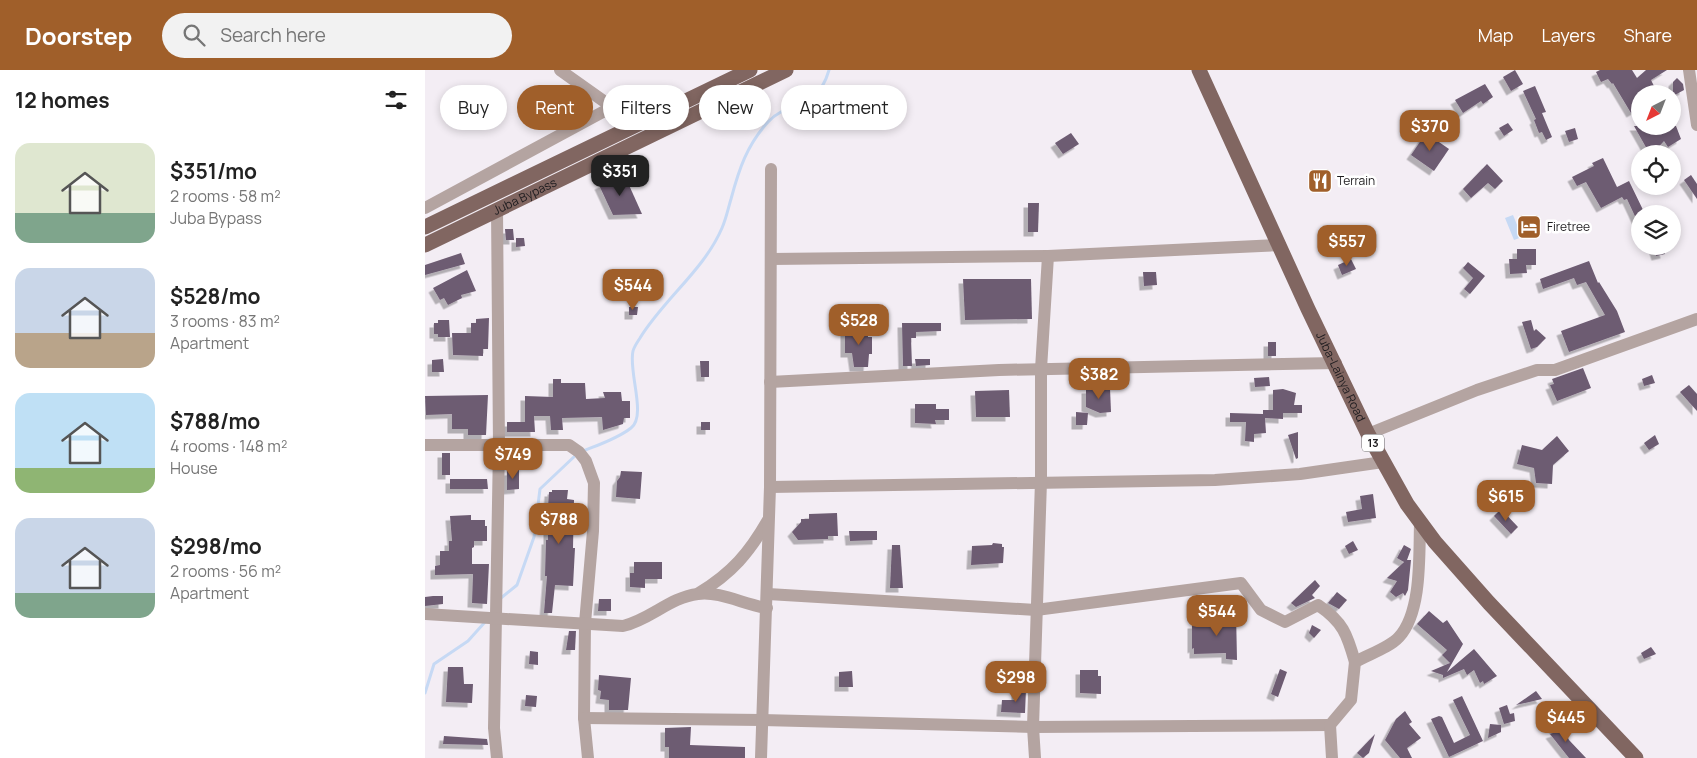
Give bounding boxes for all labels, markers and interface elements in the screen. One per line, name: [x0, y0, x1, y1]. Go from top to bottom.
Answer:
search box: [162, 13, 512, 58]
text: Doorstep: [25, 19, 132, 52]
icon: search: [180, 21, 208, 49]
text: Search here: [220, 22, 326, 48]
text: Map: [1478, 23, 1513, 47]
text: Layers: [1541, 23, 1595, 47]
text: Share: [1623, 23, 1672, 47]
chip: Buy: [440, 85, 507, 130]
chip: Rent: [517, 85, 593, 130]
chip: Filters: [603, 85, 689, 130]
chip: New: [699, 85, 771, 130]
chip: Apartment: [781, 85, 907, 130]
north arrow: [1631, 85, 1681, 135]
map controls: [1631, 85, 1681, 255]
text: 12 homes: [15, 86, 110, 114]
icon: filters: [382, 86, 410, 114]
pin: $370: [1400, 109, 1460, 152]
text: $370: [1411, 115, 1449, 137]
button: locate: [1631, 145, 1681, 195]
pin: $351: [590, 154, 650, 197]
text: $351/mo: [170, 157, 257, 185]
text: $351: [602, 160, 638, 182]
icon: home: [55, 163, 115, 223]
restaurant icon: Terrain: [1307, 168, 1333, 194]
place label: Terrain: [1337, 172, 1375, 189]
street label: Juba Bypass: [490, 173, 559, 219]
text: 2 rooms · 58 m²: [170, 185, 281, 207]
button: layers: [1631, 205, 1681, 255]
text: Juba Bypass: [170, 207, 262, 229]
hotel icon: Firetree: [1516, 214, 1542, 240]
place label: Firetree: [1547, 218, 1590, 235]
pin: $557: [1317, 224, 1377, 267]
text: $557: [1328, 230, 1366, 252]
pin: $544: [603, 268, 663, 311]
text: $544: [614, 274, 652, 296]
text: $528/mo: [170, 282, 260, 310]
icon: home: [55, 288, 115, 348]
pin: $528: [829, 304, 889, 346]
text: $528: [840, 309, 878, 331]
text: 3 rooms · 83 m²: [170, 310, 280, 332]
street label: Juba-Lainya Road: [1312, 329, 1370, 424]
text: Apartment: [170, 332, 249, 354]
pin: $382: [1069, 358, 1129, 400]
text: $382: [1080, 363, 1118, 385]
text: $788/mo: [170, 407, 260, 435]
icon: home: [55, 413, 115, 473]
road number: 13: [1362, 434, 1384, 452]
text: 4 rooms · 148 m²: [170, 435, 287, 457]
pin: $749: [483, 438, 543, 480]
text: $749: [494, 443, 532, 465]
text: House: [170, 457, 218, 479]
pin: $615: [1476, 480, 1536, 522]
text: $615: [1488, 485, 1524, 507]
pin: $788: [529, 502, 589, 545]
text: $788: [540, 508, 578, 530]
text: $298/mo: [170, 532, 262, 560]
icon: home: [55, 538, 115, 598]
text: 2 rooms · 56 m²: [170, 560, 281, 582]
text: Apartment: [170, 582, 249, 604]
pin: $544: [1187, 594, 1247, 637]
text: $544: [1198, 600, 1236, 622]
pin: $298: [986, 660, 1046, 703]
text: $298: [996, 666, 1036, 688]
pin: $445: [1536, 700, 1596, 743]
text: $445: [1547, 706, 1585, 728]

